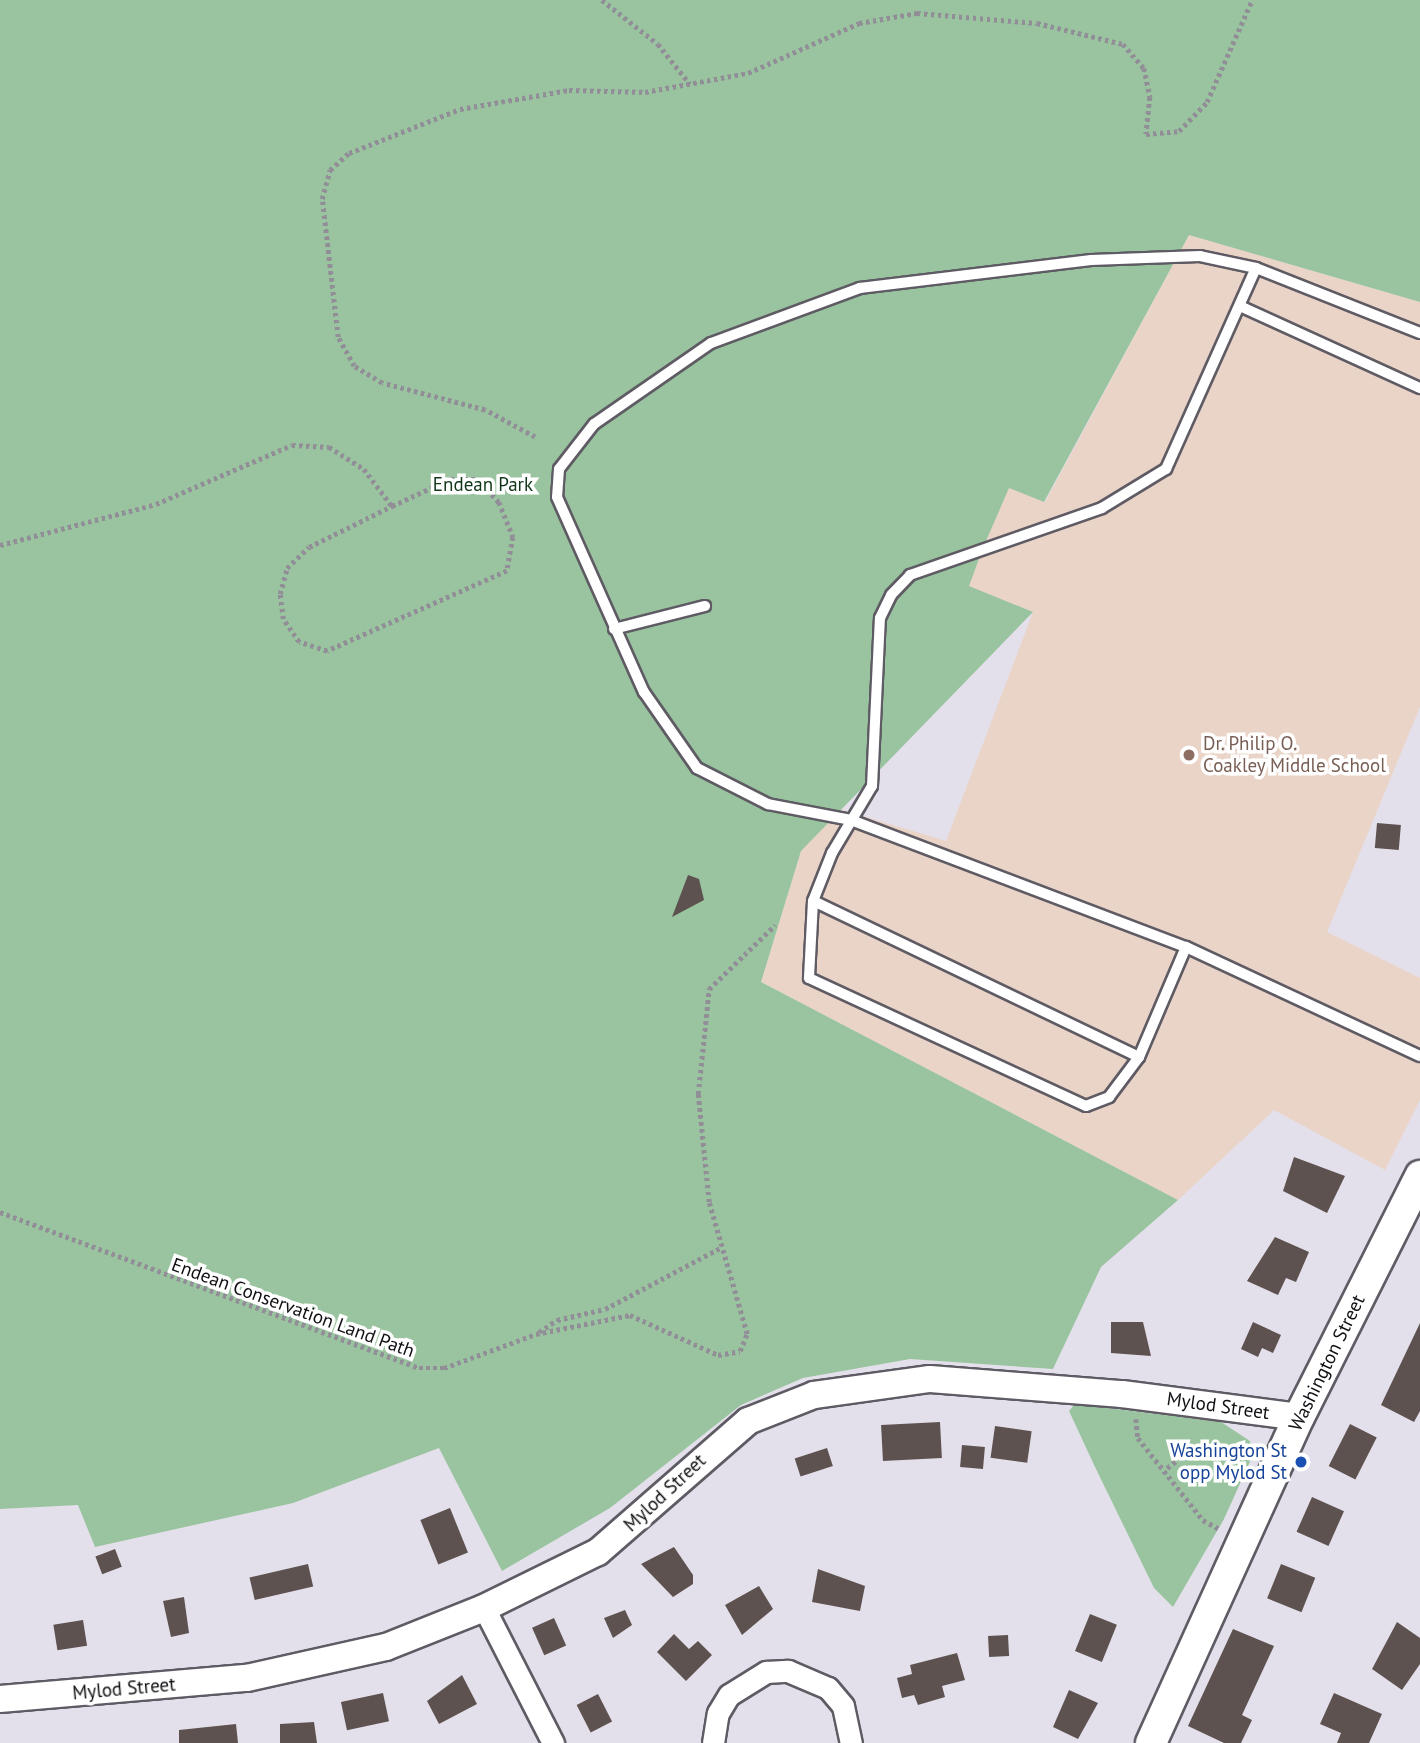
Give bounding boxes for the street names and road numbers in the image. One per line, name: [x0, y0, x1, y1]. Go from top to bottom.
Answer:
street label: Endean Conservation Land Path: [168, 1253, 418, 1363]
street label: Washington Street: [1284, 1291, 1370, 1435]
street label: Mylod Street: [1165, 1388, 1271, 1424]
street label: Mylod Street: [619, 1449, 711, 1537]
street label: Mylod Street: [71, 1673, 177, 1705]

